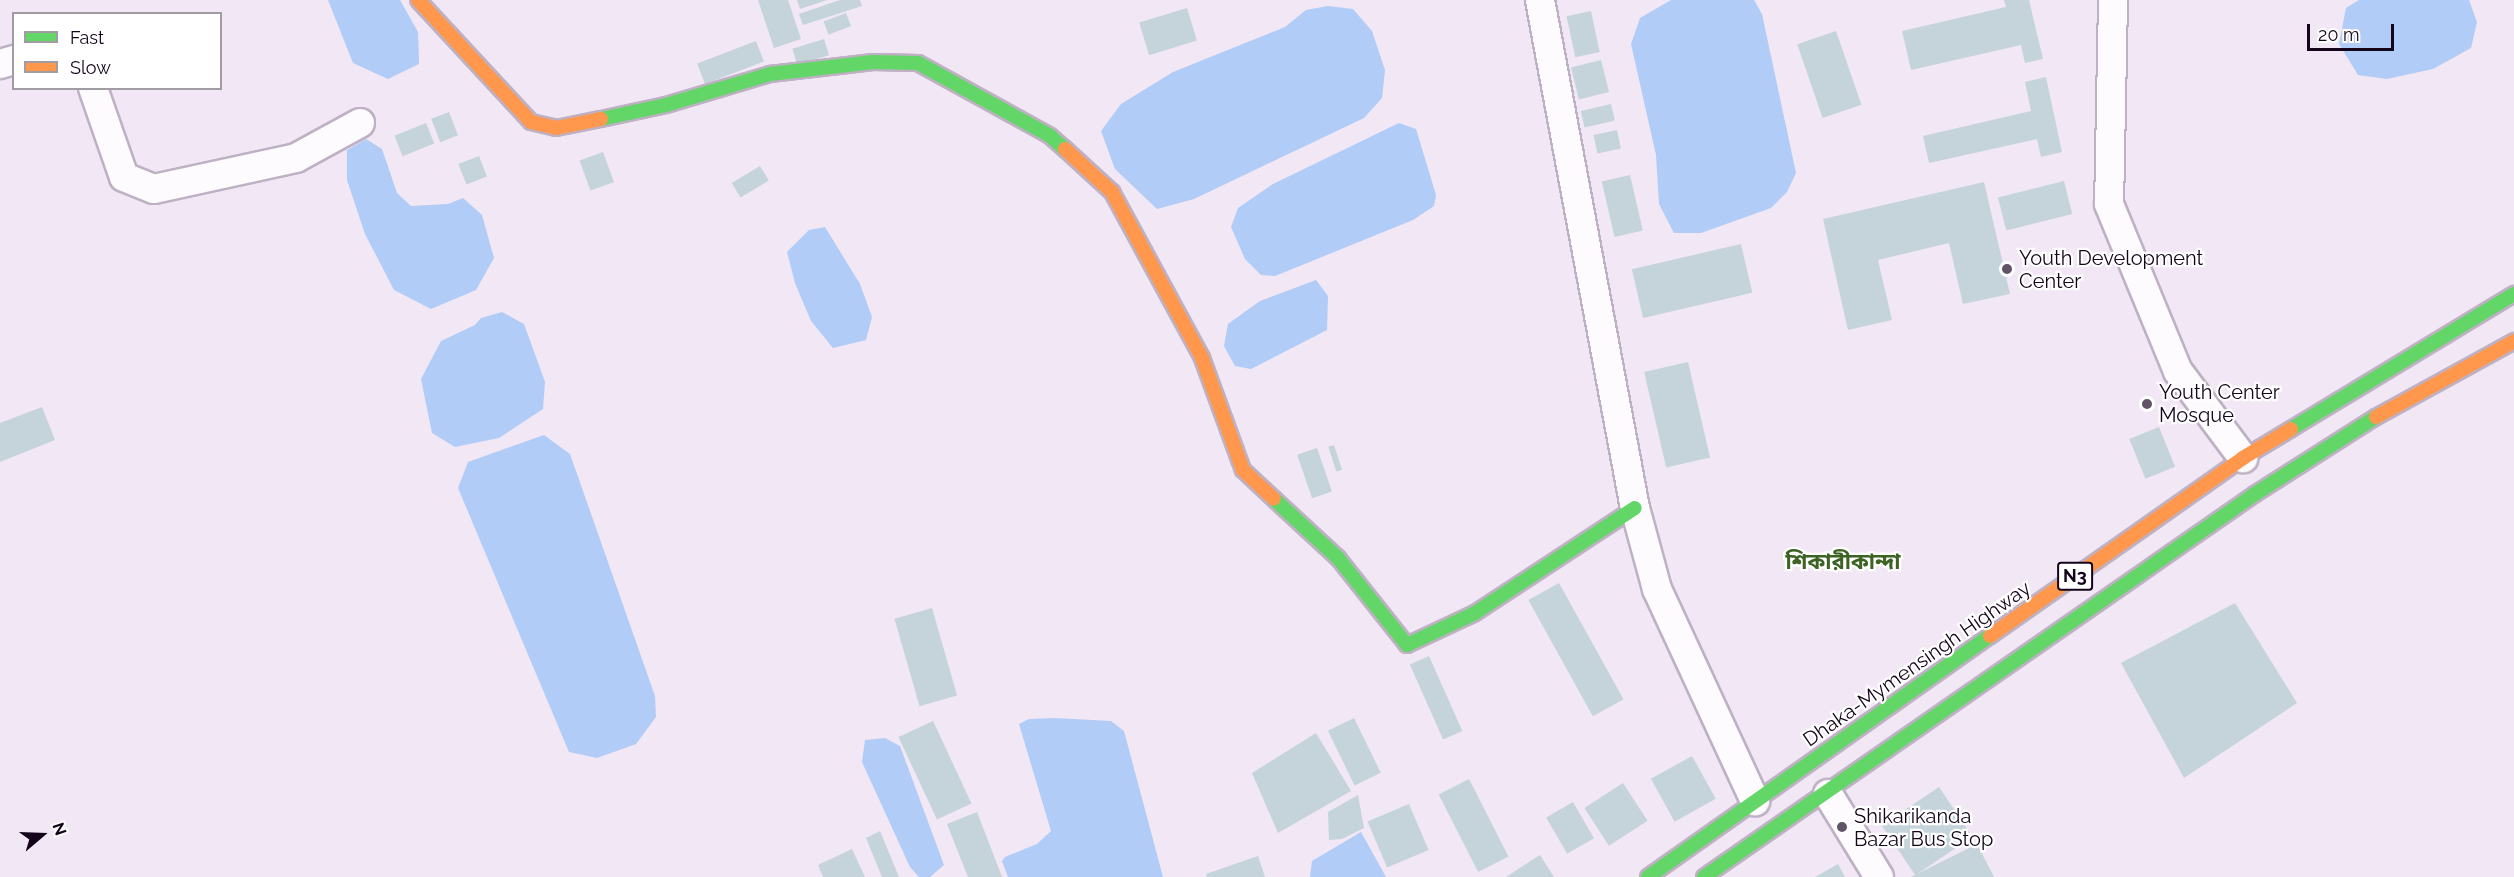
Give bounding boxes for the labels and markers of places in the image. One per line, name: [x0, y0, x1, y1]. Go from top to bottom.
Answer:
place label: Youth Development Center: [2019, 246, 2203, 293]
marker: Youth Development Center: [2000, 262, 2014, 276]
place label: Youth Center Mosque: [2159, 380, 2280, 427]
marker: Youth Center Mosque: [2140, 397, 2154, 411]
place label: Shikarikanda Bazar Bus Stop: [1854, 804, 1994, 851]
marker: Shikarikanda Bazar Bus Stop: [1835, 820, 1849, 834]

